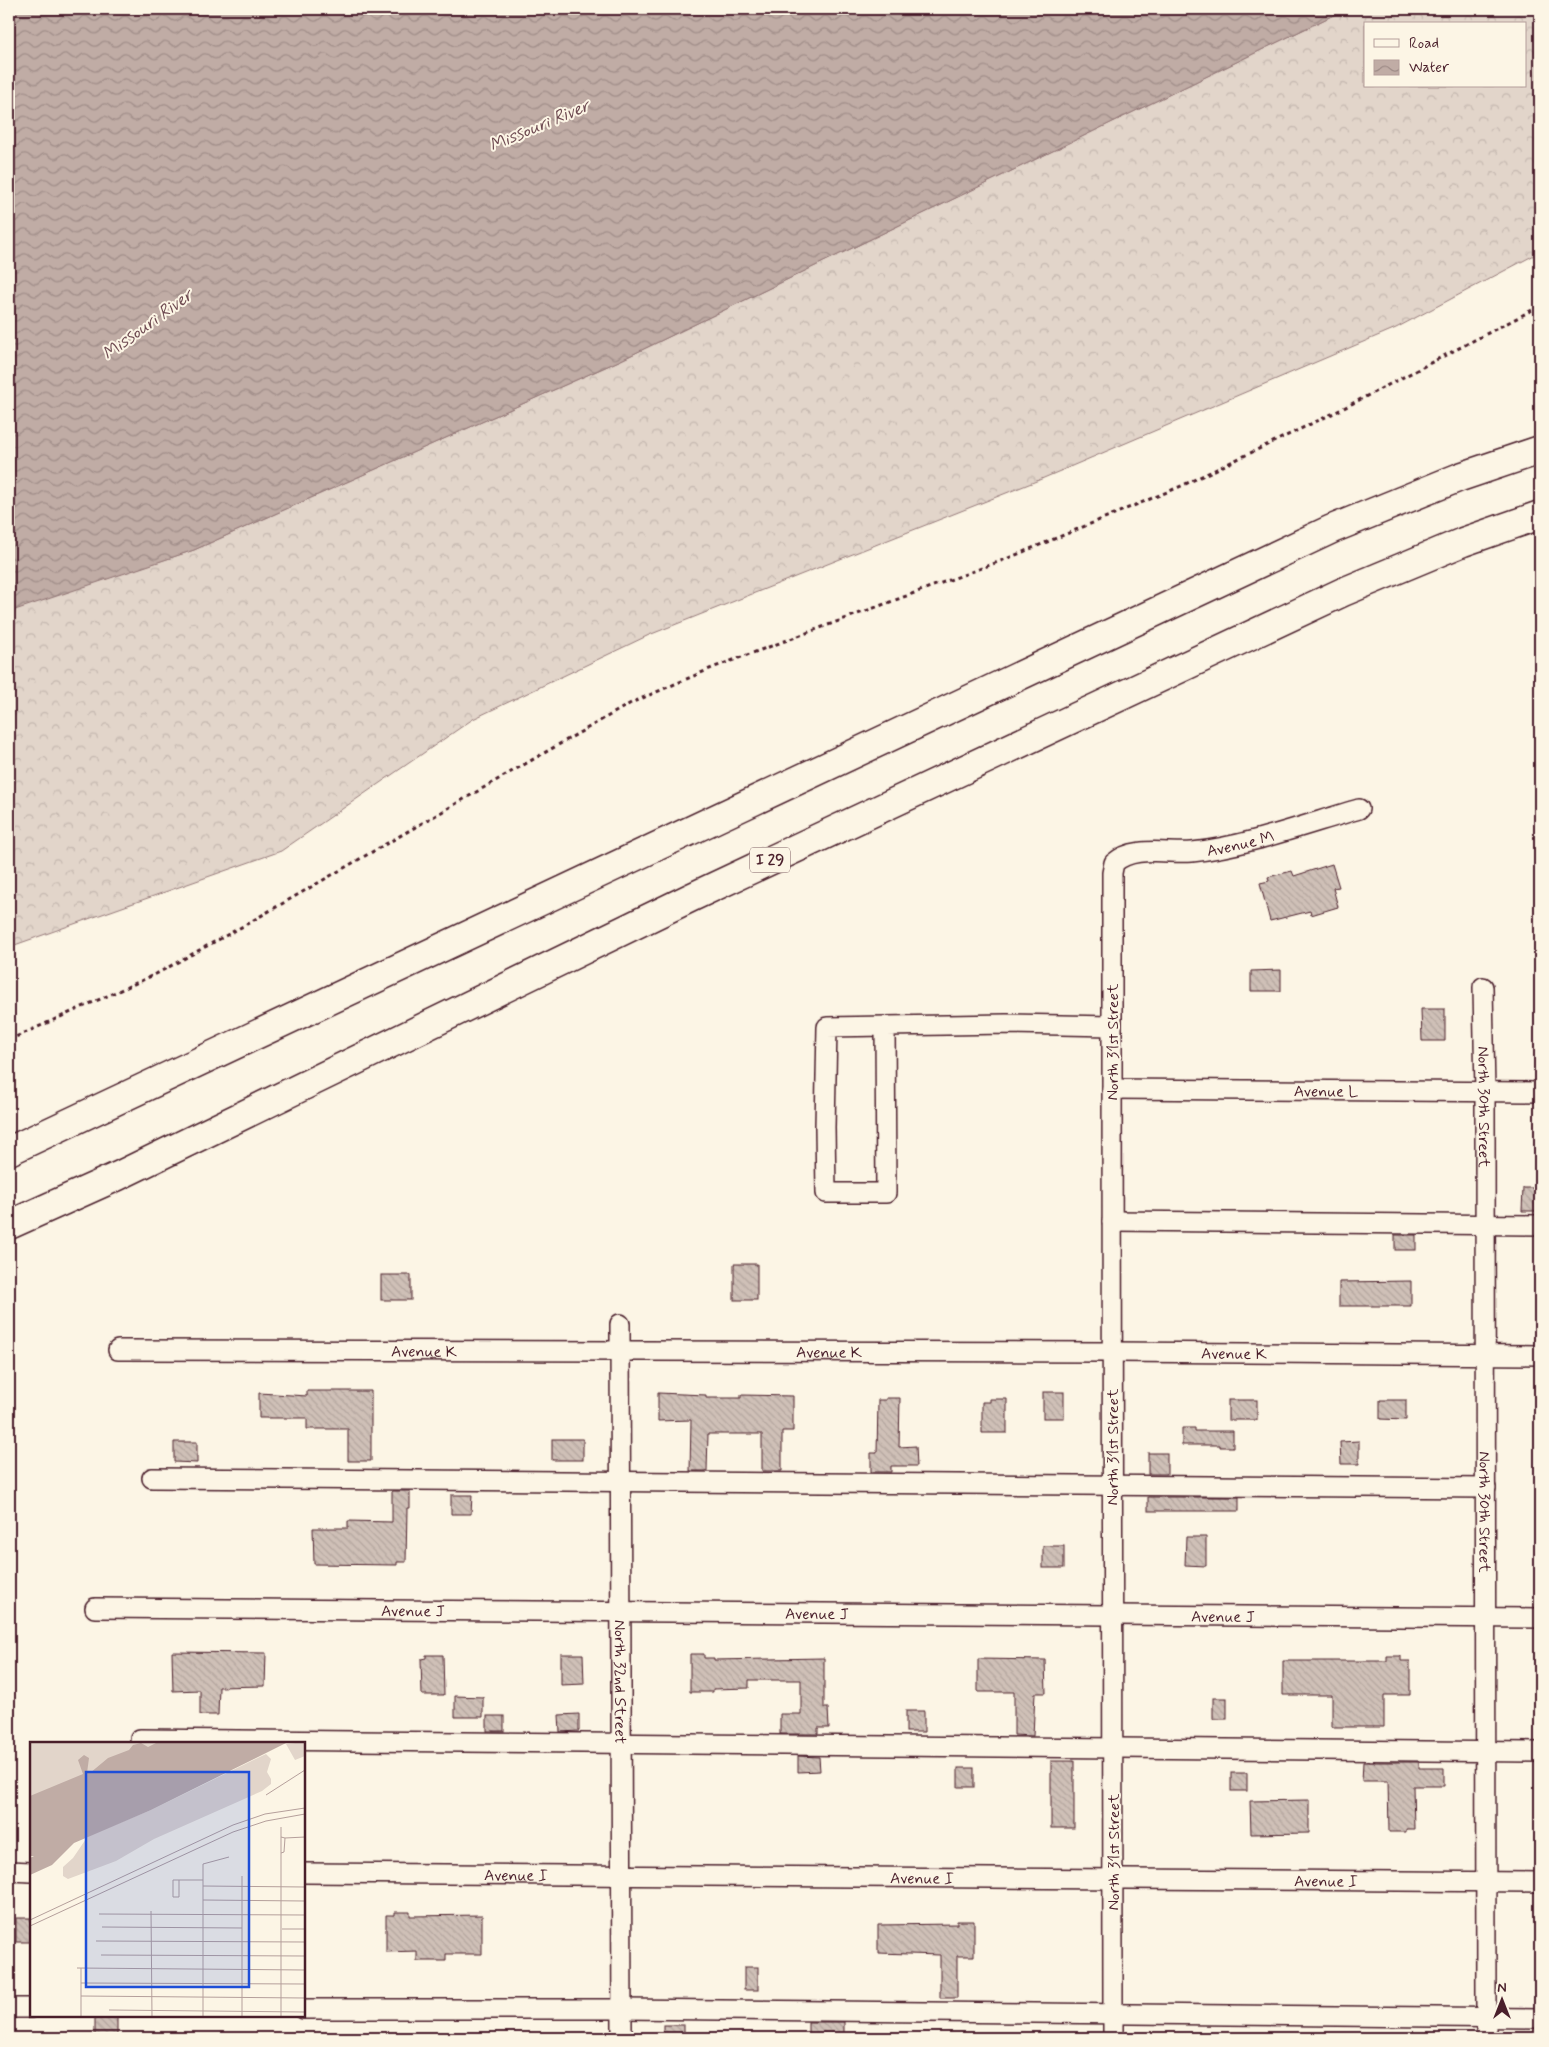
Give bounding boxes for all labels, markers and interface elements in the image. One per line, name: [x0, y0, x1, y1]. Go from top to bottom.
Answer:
legend: [1364, 22, 1526, 88]
text: Road: [1409, 34, 1439, 54]
text: Water: [1409, 58, 1449, 78]
water label: Missouri River: [486, 93, 595, 158]
water label: Missouri River: [97, 282, 200, 366]
street label: Avenue M: [1205, 826, 1277, 862]
road number: I 29: [750, 848, 790, 872]
street label: North 31st Street: [1103, 983, 1124, 1100]
street label: North 30th Street: [1472, 1046, 1494, 1168]
street label: Avenue L: [1294, 1081, 1358, 1103]
street label: Avenue K: [391, 1342, 458, 1363]
street label: Avenue K: [796, 1342, 863, 1363]
street label: Avenue K: [1201, 1344, 1268, 1365]
street label: North 31st Street: [1103, 1388, 1124, 1505]
street label: North 30th Street: [1473, 1451, 1495, 1573]
street label: Avenue J: [381, 1601, 445, 1622]
street label: Avenue J: [785, 1604, 849, 1625]
street label: Avenue J: [1191, 1607, 1255, 1628]
street label: North 32nd Street: [609, 1620, 630, 1745]
inset map: [30, 1742, 305, 2017]
street label: North 31st Street: [1104, 1793, 1125, 1910]
street label: Avenue I: [484, 1865, 548, 1887]
street label: Avenue I: [890, 1868, 954, 1890]
street label: Avenue I: [1294, 1871, 1358, 1893]
north arrow: [1476, 1974, 1526, 2024]
text: N: [1497, 1979, 1507, 1997]

